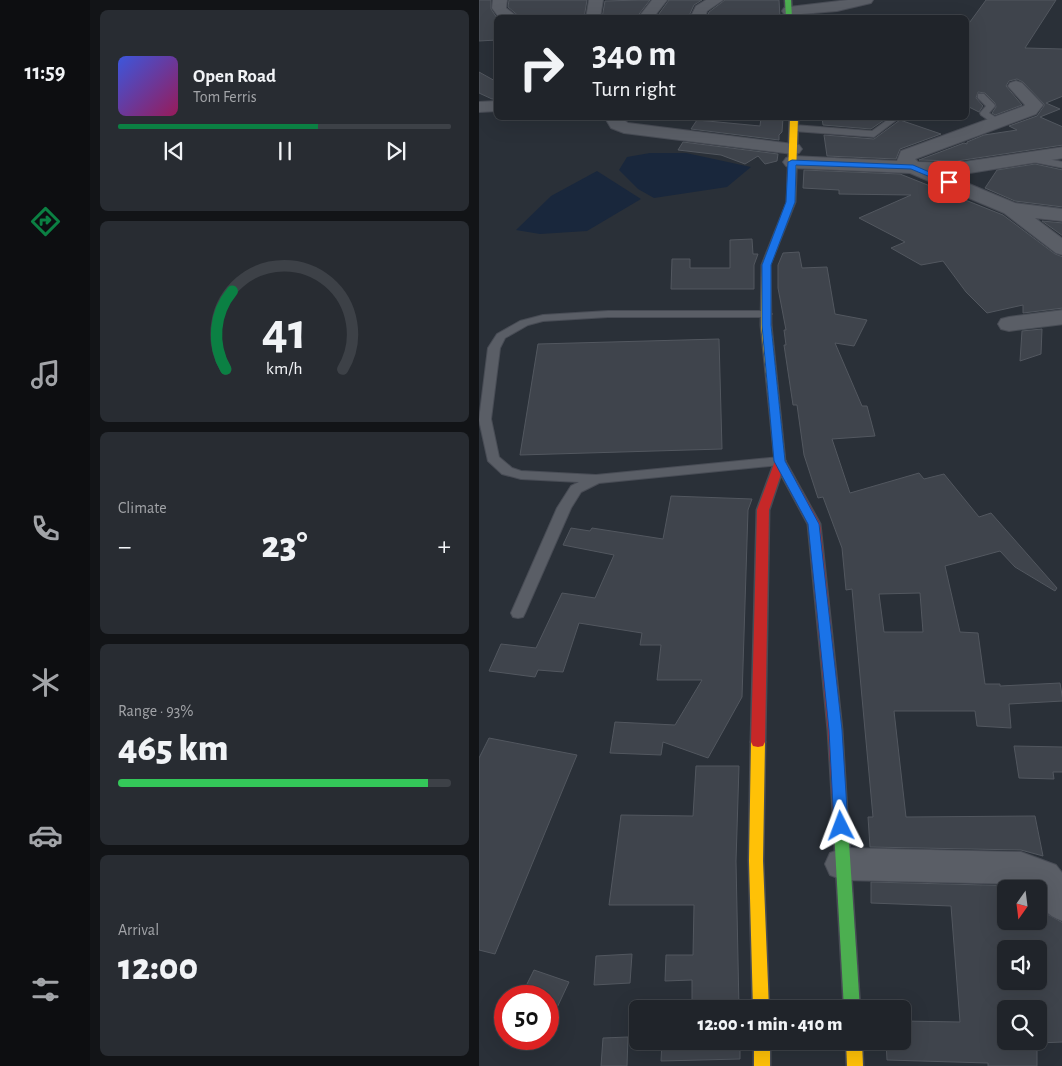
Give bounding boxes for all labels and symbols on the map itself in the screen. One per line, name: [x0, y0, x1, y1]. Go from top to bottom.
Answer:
pin: [928, 161, 970, 203]
position arrow: [814, 799, 866, 851]
north arrow: [997, 880, 1047, 930]
speed limit sign: 50: [494, 985, 559, 1050]

